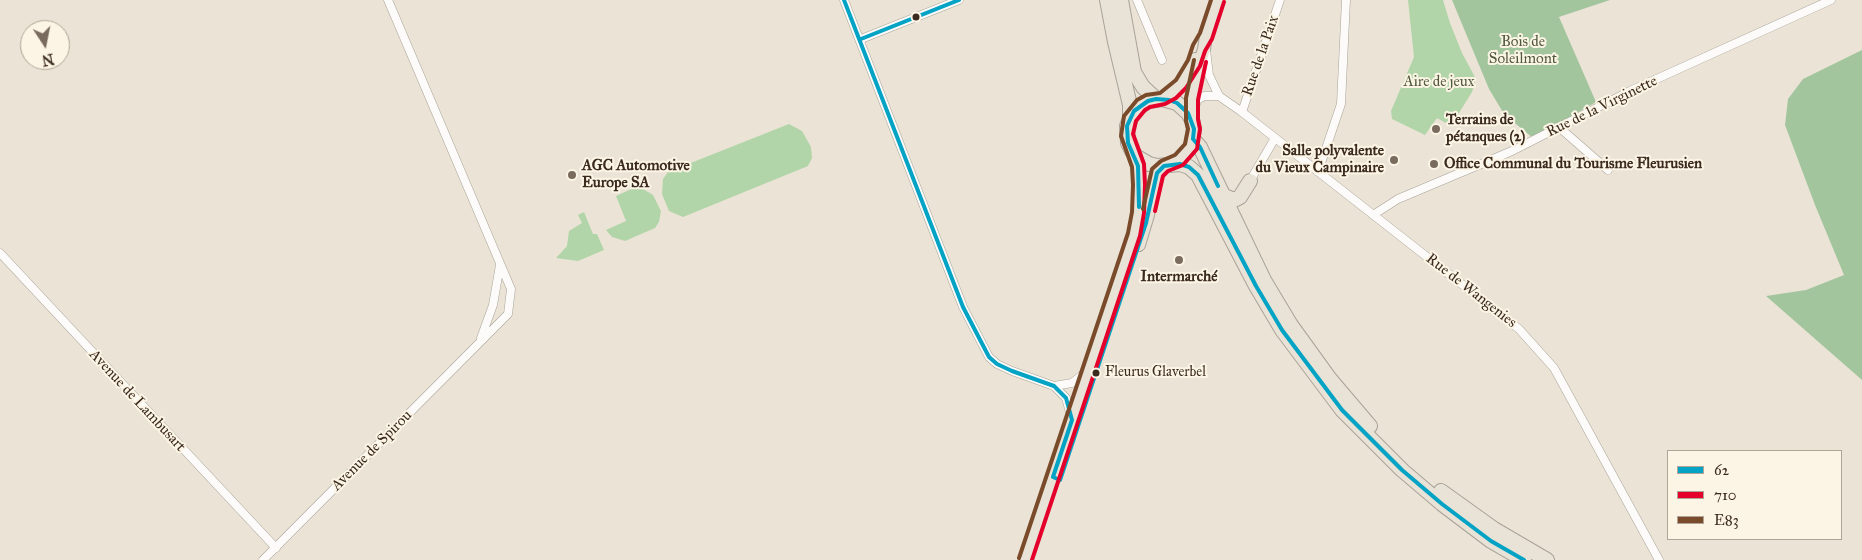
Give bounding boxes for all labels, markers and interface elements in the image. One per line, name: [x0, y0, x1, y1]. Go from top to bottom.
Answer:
unlabelled marker: [911, 12, 921, 22]
street label: Rue de la Paix: [1239, 13, 1283, 99]
north arrow: [20, 20, 70, 70]
park label: Bois de Soleilmont: [1489, 33, 1557, 68]
text: N: [40, 50, 55, 69]
street label: Rue de la Virginette: [1544, 72, 1660, 142]
park label: Aire de jeux: [1404, 73, 1474, 91]
place label: Terrains de pétanques (2): [1446, 111, 1525, 146]
marker: Terrains de pétanques (2): [1430, 123, 1442, 135]
place label: Salle polyvalente du Vieux Campinaire: [1255, 142, 1384, 177]
marker: Salle polyvalente du Vieux Campinaire: [1388, 154, 1400, 166]
place label: Office Communal du Tourisme Fleurusien: [1444, 155, 1702, 173]
place label: AGC Automotive Europe SA: [582, 157, 690, 192]
marker: Office Communal du Tourisme Fleurusien: [1428, 158, 1440, 170]
marker: AGC Automotive Europe SA: [566, 169, 578, 181]
street label: Rue de Wangenies: [1422, 250, 1520, 332]
marker: Intermarché: [1173, 254, 1185, 266]
place label: Intermarché: [1140, 268, 1218, 286]
street label: Avenue de Lambusart: [85, 346, 189, 456]
place label: Fleurus Glaverbel: [1105, 365, 1206, 381]
marker: Fleurus Glaverbel: [1091, 368, 1101, 378]
street label: Avenue de Spirou: [328, 407, 416, 495]
legend: [1667, 450, 1842, 540]
text: 62: [1714, 461, 1729, 479]
text: 710: [1714, 486, 1737, 504]
text: E83: [1714, 511, 1739, 529]

